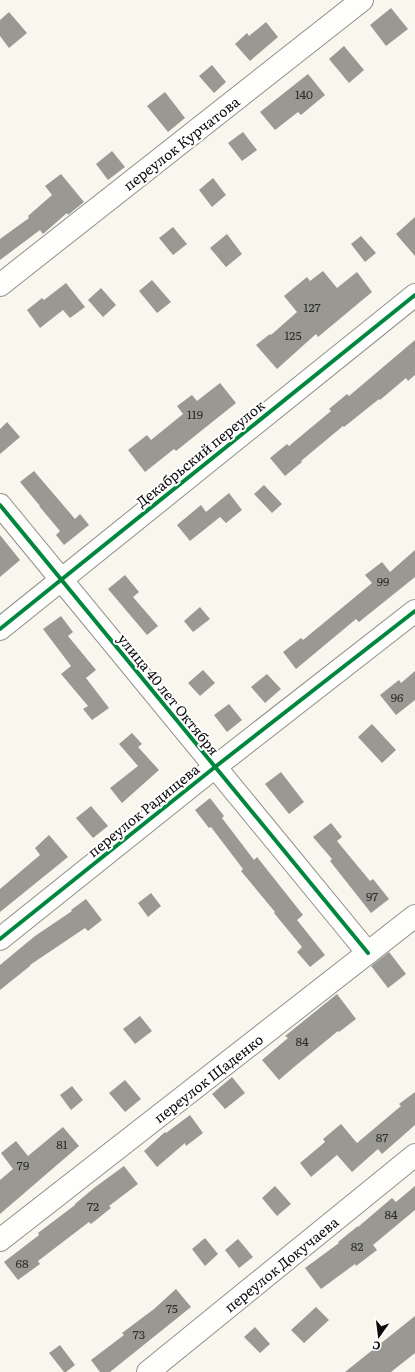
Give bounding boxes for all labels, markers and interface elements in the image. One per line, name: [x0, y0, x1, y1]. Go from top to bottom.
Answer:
house number: 140: [295, 85, 313, 103]
street label: переулок Курчатова: [119, 91, 244, 195]
house number: 127: [304, 298, 320, 316]
house number: 125: [284, 326, 302, 344]
street label: Декабрьский переулок: [132, 394, 269, 511]
house number: 119: [187, 405, 203, 423]
house number: 99: [377, 572, 389, 590]
street label: улица 40 лет Октября: [114, 629, 224, 759]
house number: 96: [391, 688, 404, 706]
street label: переулок Радищева: [83, 758, 203, 861]
house number: 97: [366, 887, 378, 905]
street label: переулок Щаденко: [149, 1029, 267, 1127]
house number: 84: [295, 1032, 309, 1050]
house number: 87: [376, 1128, 388, 1146]
house number: 81: [56, 1135, 68, 1153]
house number: 79: [17, 1156, 29, 1174]
house number: 72: [87, 1197, 99, 1215]
house number: 84: [384, 1205, 398, 1223]
street label: переулок Докучаева: [220, 1211, 343, 1316]
house number: 82: [351, 1237, 363, 1255]
house number: 68: [15, 1254, 29, 1272]
house number: 75: [166, 1299, 178, 1317]
north arrow: [359, 1316, 399, 1356]
house number: 73: [133, 1325, 145, 1343]
text: С: [370, 1338, 382, 1355]

